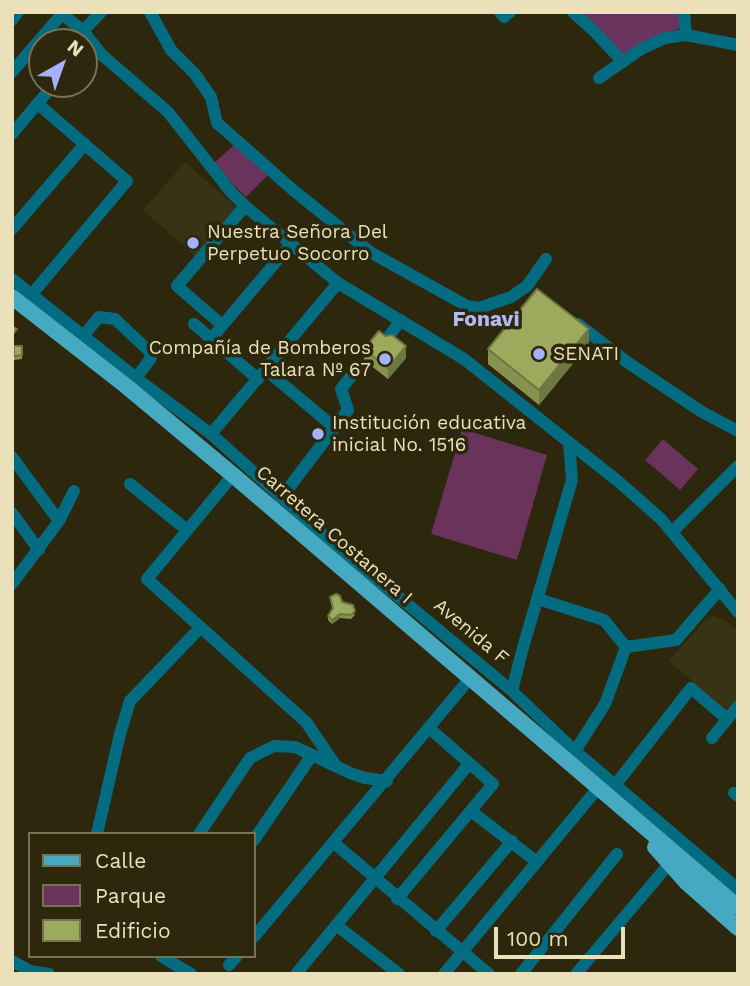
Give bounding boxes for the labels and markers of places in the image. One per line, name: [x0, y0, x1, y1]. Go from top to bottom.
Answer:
place label: Nuestra Señora Del Perpetuo Socorro: [207, 221, 388, 265]
marker: Nuestra Señora Del Perpetuo Socorro: [185, 235, 201, 251]
place label: Compañía de Bomberos Talara Nº 67: [149, 337, 371, 381]
place label: SENATI: [553, 343, 619, 365]
marker: SENATI: [531, 346, 547, 362]
marker: Compañía de Bomberos Talara Nº 67: [377, 351, 393, 367]
place label: Institución educativa inicial No. 1516: [332, 412, 526, 456]
marker: Institución educativa inicial No. 1516: [310, 426, 326, 442]

